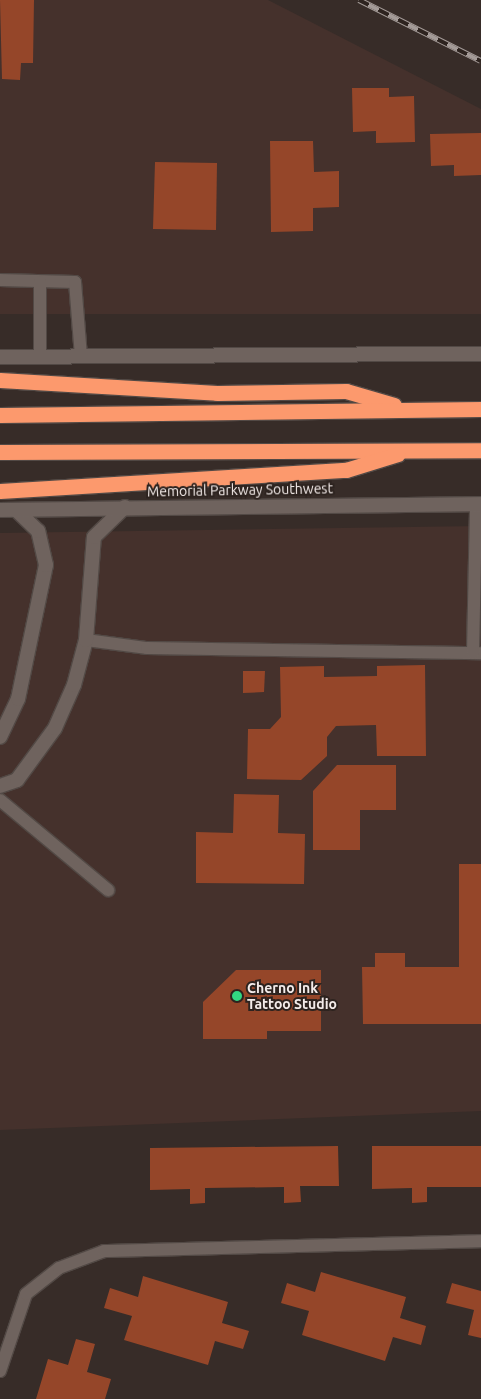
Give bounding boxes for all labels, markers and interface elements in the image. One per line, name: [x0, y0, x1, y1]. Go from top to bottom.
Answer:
street label: Memorial Parkway Southwest: [147, 480, 333, 500]
place label: Cherno Ink Tattoo Studio: [247, 980, 337, 1012]
marker: Cherno Ink Tattoo Studio: [231, 990, 243, 1002]

